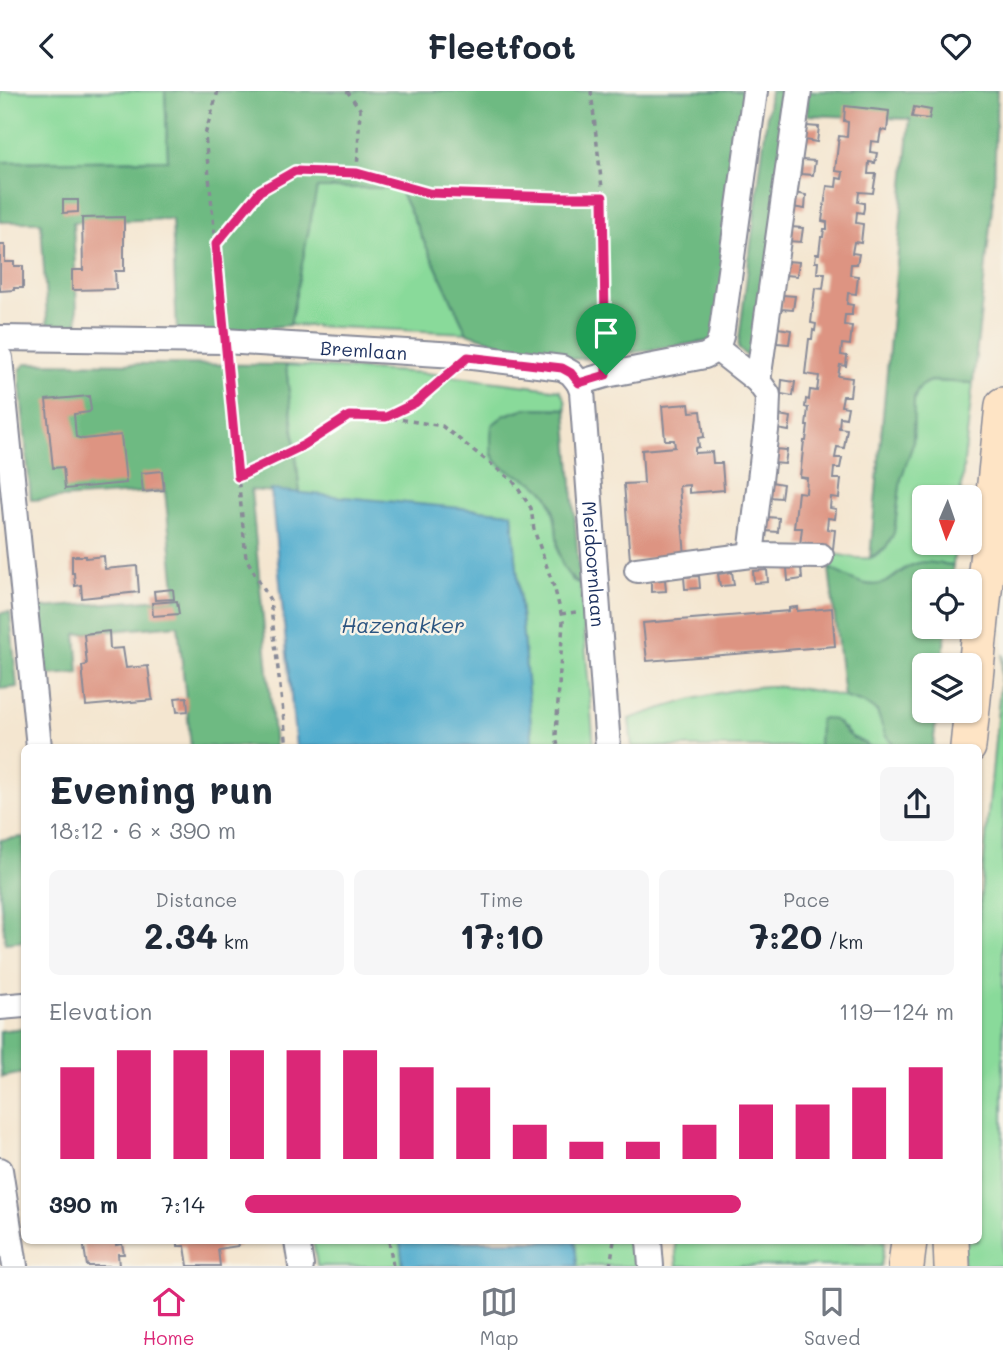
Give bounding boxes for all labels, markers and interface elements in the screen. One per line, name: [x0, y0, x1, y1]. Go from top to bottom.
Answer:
text: Fleetfoot: [427, 25, 576, 67]
icon: back: [28, 27, 66, 65]
icon: heart: [937, 27, 975, 65]
pin: [576, 303, 636, 375]
icon: arrive: [587, 314, 625, 352]
street label: Bremlaan: [319, 334, 408, 365]
north arrow: [912, 485, 982, 555]
map controls: [912, 485, 982, 723]
street label: Meidoornlaan: [578, 500, 612, 628]
button: locate: [912, 569, 982, 639]
water label: Hazenakker: [341, 611, 465, 638]
button: layers: [912, 653, 982, 723]
text: Evening run: [49, 764, 273, 814]
button: share: [880, 767, 954, 841]
text: 18:12 · 6 × 390 m: [49, 815, 236, 845]
text: Distance: [156, 887, 237, 912]
text: Time: [480, 887, 523, 912]
text: Pace: [783, 887, 830, 912]
text: 2.34: [144, 912, 218, 958]
text: 17:10: [459, 912, 544, 958]
text: 7:20: [750, 912, 822, 958]
text: km: [218, 929, 249, 954]
text: /km: [822, 929, 863, 954]
text: Elevation: [49, 996, 152, 1026]
text: 119–124 m: [839, 996, 954, 1026]
text: 390 m: [49, 1189, 118, 1219]
text: 7:14: [161, 1189, 205, 1219]
tab: Home: [143, 1283, 194, 1350]
tab: Map: [480, 1283, 519, 1350]
tab: Saved: [804, 1283, 860, 1350]

